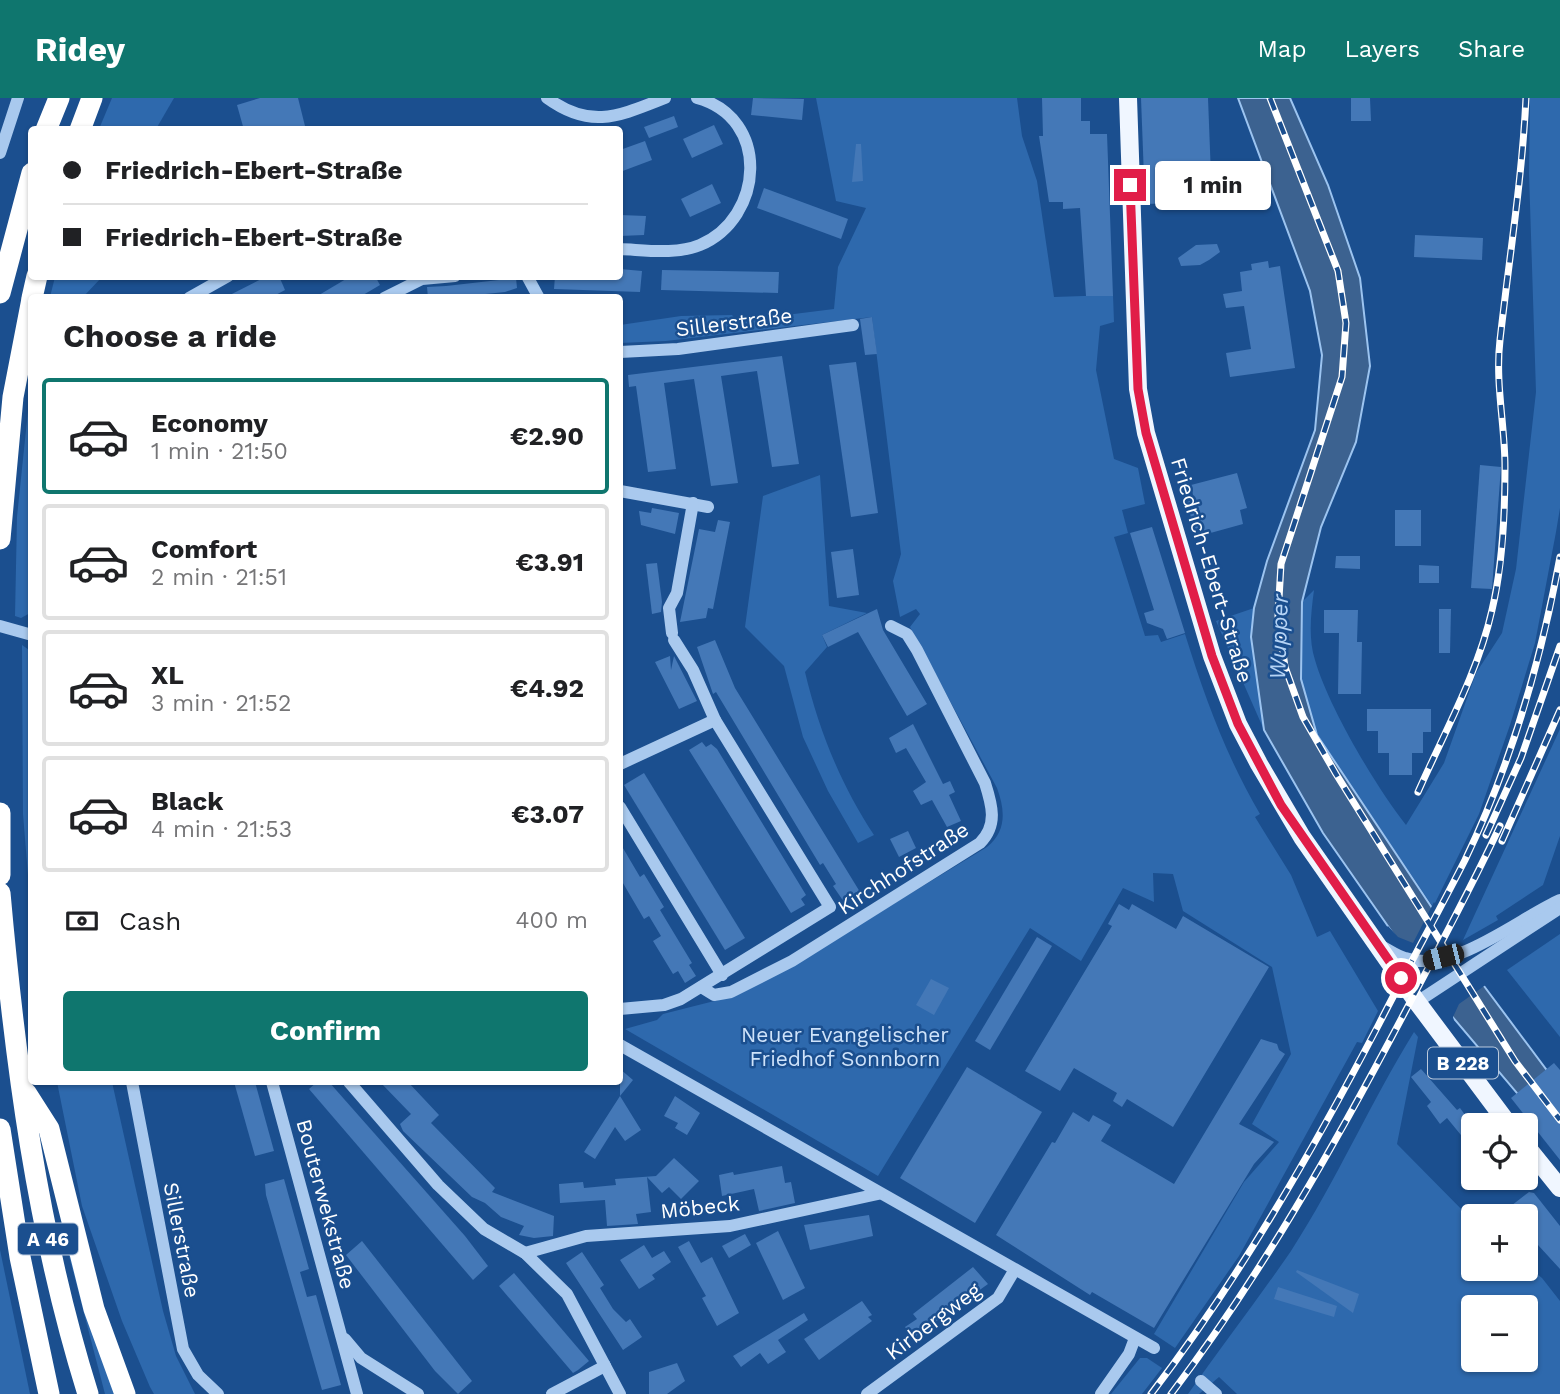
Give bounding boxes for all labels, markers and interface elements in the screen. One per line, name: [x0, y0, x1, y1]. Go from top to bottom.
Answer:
text: Ridey: [35, 30, 125, 69]
text: Map: [1258, 35, 1306, 63]
text: Layers: [1344, 35, 1420, 63]
text: Share: [1458, 35, 1525, 63]
text: Friedrich-Ebert-Straße: [105, 155, 403, 185]
callout: 1 min: [1154, 160, 1270, 210]
route end: [1114, 169, 1146, 201]
text: 1 min: [1183, 172, 1243, 199]
text: Friedrich-Ebert-Straße: [105, 222, 403, 252]
street label: Sillerstraße: [674, 302, 794, 342]
text: Choose a ride: [63, 317, 277, 355]
icon: car: [67, 405, 130, 468]
text: Economy: [151, 408, 268, 438]
text: €2.90: [510, 421, 584, 451]
text: 1 min · 21:50: [151, 438, 288, 465]
street label: Friedrich-Ebert-Straße: [1166, 455, 1258, 685]
icon: car: [67, 531, 130, 594]
text: Comfort: [151, 534, 257, 564]
text: €3.91: [516, 547, 584, 577]
text: 2 min · 21:51: [151, 564, 287, 591]
water label: Wupper: [1264, 593, 1294, 680]
icon: car: [67, 657, 130, 720]
text: XL: [151, 660, 184, 690]
text: €4.92: [510, 673, 584, 703]
text: 3 min · 21:52: [151, 690, 291, 717]
icon: car: [67, 783, 130, 846]
text: Black: [151, 786, 223, 816]
text: €3.07: [511, 799, 584, 829]
text: 4 min · 21:53: [151, 816, 292, 843]
street label: Kirchhofstraße: [833, 816, 973, 920]
icon: cash: [63, 902, 101, 940]
text: Cash: [119, 906, 181, 936]
text: 400 m: [516, 907, 588, 934]
car: [1421, 942, 1466, 972]
route start: [1385, 962, 1417, 994]
button: Confirm: [63, 991, 588, 1071]
park label: Neuer Evangelischer Friedhof Sonnborn: [741, 1022, 949, 1071]
road number: B 228: [1428, 1048, 1498, 1079]
map controls: [1461, 1113, 1538, 1372]
button: locate: [1461, 1113, 1538, 1190]
street label: Bouterwekstraße: [291, 1116, 361, 1292]
street label: Sillerstraße: [159, 1180, 205, 1300]
street label: Möbeck: [659, 1190, 741, 1224]
button: +: [1461, 1204, 1538, 1281]
road number: A 46: [18, 1224, 78, 1254]
street label: Kirbergweg: [880, 1277, 986, 1365]
button: −: [1461, 1295, 1538, 1372]

